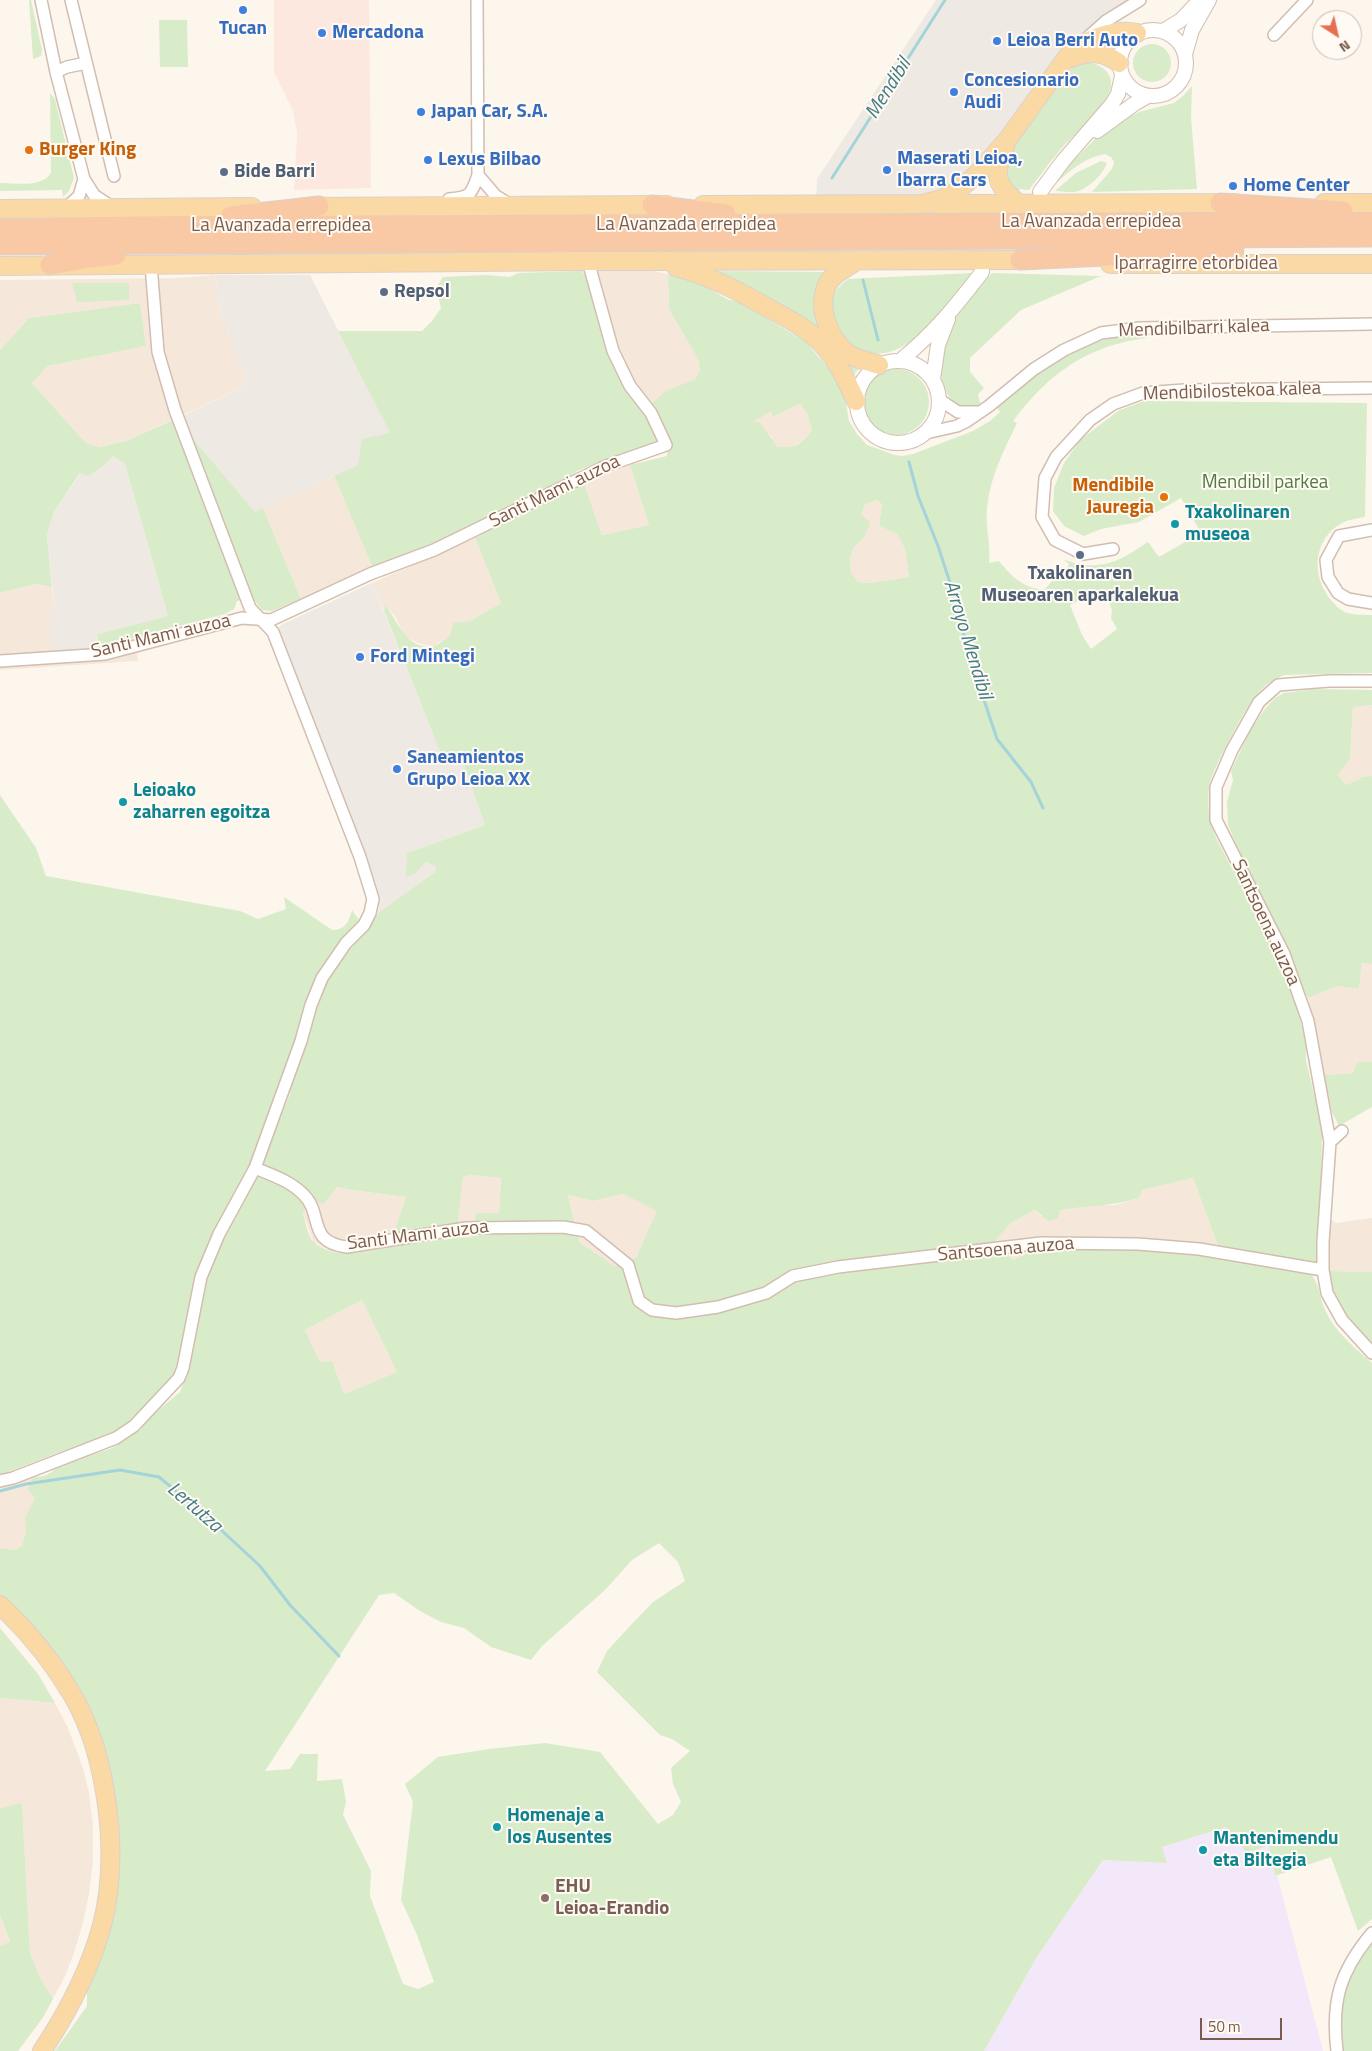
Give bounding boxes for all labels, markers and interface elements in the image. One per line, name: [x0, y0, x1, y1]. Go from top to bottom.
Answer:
marker: Tucan: [237, 4, 249, 16]
north arrow: [1312, 10, 1362, 60]
place label: Tucan: [219, 18, 267, 40]
place label: Mercadona: [332, 22, 424, 44]
marker: Mercadona: [316, 27, 328, 39]
place label: Leioa Berri Auto: [1007, 30, 1138, 52]
marker: Leioa Berri Auto: [991, 35, 1003, 47]
text: N: [1335, 35, 1355, 58]
water label: Mendibil: [861, 54, 917, 124]
place label: Concesionario Audi: [964, 70, 1079, 114]
marker: Concesionario Audi: [948, 86, 960, 98]
place label: Japan Car, S.A.: [431, 101, 548, 123]
marker: Japan Car, S.A.: [415, 106, 427, 118]
place label: Burger King: [39, 139, 136, 161]
marker: Burger King: [23, 144, 35, 156]
place label: Maserati Leioa, Ibarra Cars: [897, 148, 1023, 192]
place label: Lexus Bilbao: [438, 149, 541, 171]
marker: Lexus Bilbao: [422, 154, 434, 166]
place label: Bide Barri: [234, 161, 315, 183]
marker: Maserati Leioa, Ibarra Cars: [881, 164, 893, 176]
marker: Bide Barri: [218, 166, 230, 178]
place label: Home Center: [1243, 175, 1350, 197]
marker: Home Center: [1227, 180, 1239, 192]
street label: La Avanzada errepidea: [1001, 211, 1181, 233]
street label: La Avanzada errepidea: [596, 214, 776, 236]
street label: La Avanzada errepidea: [191, 215, 371, 237]
street label: Iparragirre etorbidea: [1114, 253, 1278, 275]
place label: Repsol: [394, 281, 450, 303]
marker: Repsol: [378, 286, 390, 298]
street label: Mendibilbarri kalea: [1118, 315, 1270, 343]
street label: Mendibilostekoa kalea: [1143, 377, 1321, 407]
street label: Santi Mami auzoa: [486, 451, 624, 533]
park label: Mendibil parkea: [1202, 472, 1328, 494]
place label: Mendibile Jauregia: [1072, 475, 1154, 519]
marker: Mendibile Jauregia: [1158, 491, 1170, 503]
place label: Txakolinaren museoa: [1185, 502, 1290, 546]
marker: Txakolinaren museoa: [1169, 518, 1181, 530]
marker: Txakolinaren Museoaren aparkalekua: [1074, 549, 1086, 561]
place label: Txakolinaren Museoaren aparkalekua: [981, 563, 1179, 607]
water label: Arroyo Mendibil: [937, 577, 997, 703]
street label: Santi Mami auzoa: [89, 610, 233, 664]
place label: Ford Mintegi: [370, 646, 475, 668]
marker: Ford Mintegi: [354, 651, 366, 663]
place label: Saneamientos Grupo Leioa XX: [407, 747, 530, 791]
marker: Saneamientos Grupo Leioa XX: [391, 763, 403, 775]
place label: Leioako zaharren egoitza: [133, 780, 270, 824]
marker: Leioako zaharren egoitza: [117, 796, 129, 808]
street label: Santsoena auzoa: [1226, 856, 1304, 990]
street label: Santi Mami auzoa: [346, 1216, 490, 1256]
street label: Santsoena auzoa: [937, 1233, 1075, 1267]
water label: Lertutza: [162, 1478, 226, 1538]
place label: Homenaje a los Ausentes: [507, 1805, 612, 1849]
marker: Homenaje a los Ausentes: [491, 1821, 503, 1833]
place label: Mantenimendu eta Biltegia: [1213, 1828, 1339, 1872]
marker: Mantenimendu eta Biltegia: [1197, 1844, 1209, 1856]
place label: EHU Leioa-Erandio: [555, 1876, 669, 1920]
marker: EHU Leioa-Erandio: [539, 1892, 551, 1904]
scale bar: [1202, 2008, 1284, 2040]
text: 50 m: [1208, 2015, 1241, 2038]

